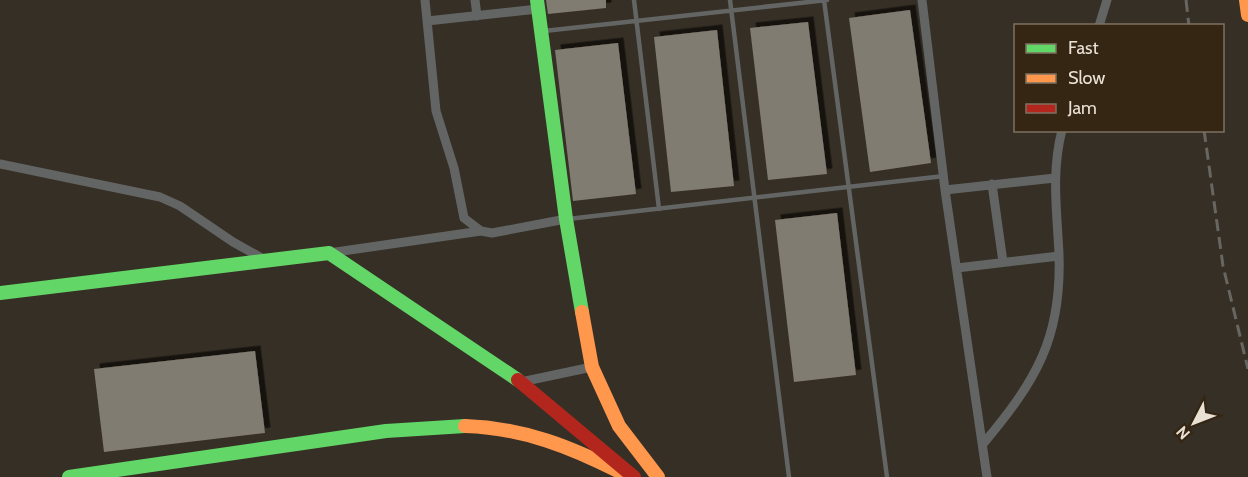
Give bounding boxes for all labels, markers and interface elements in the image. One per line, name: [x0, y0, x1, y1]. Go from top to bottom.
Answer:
legend: [1014, 24, 1224, 132]
text: Fast: [1068, 37, 1099, 59]
text: Slow: [1068, 67, 1105, 89]
text: Jam: [1067, 97, 1097, 119]
north arrow: [1164, 393, 1224, 453]
text: N: [1172, 422, 1194, 443]

